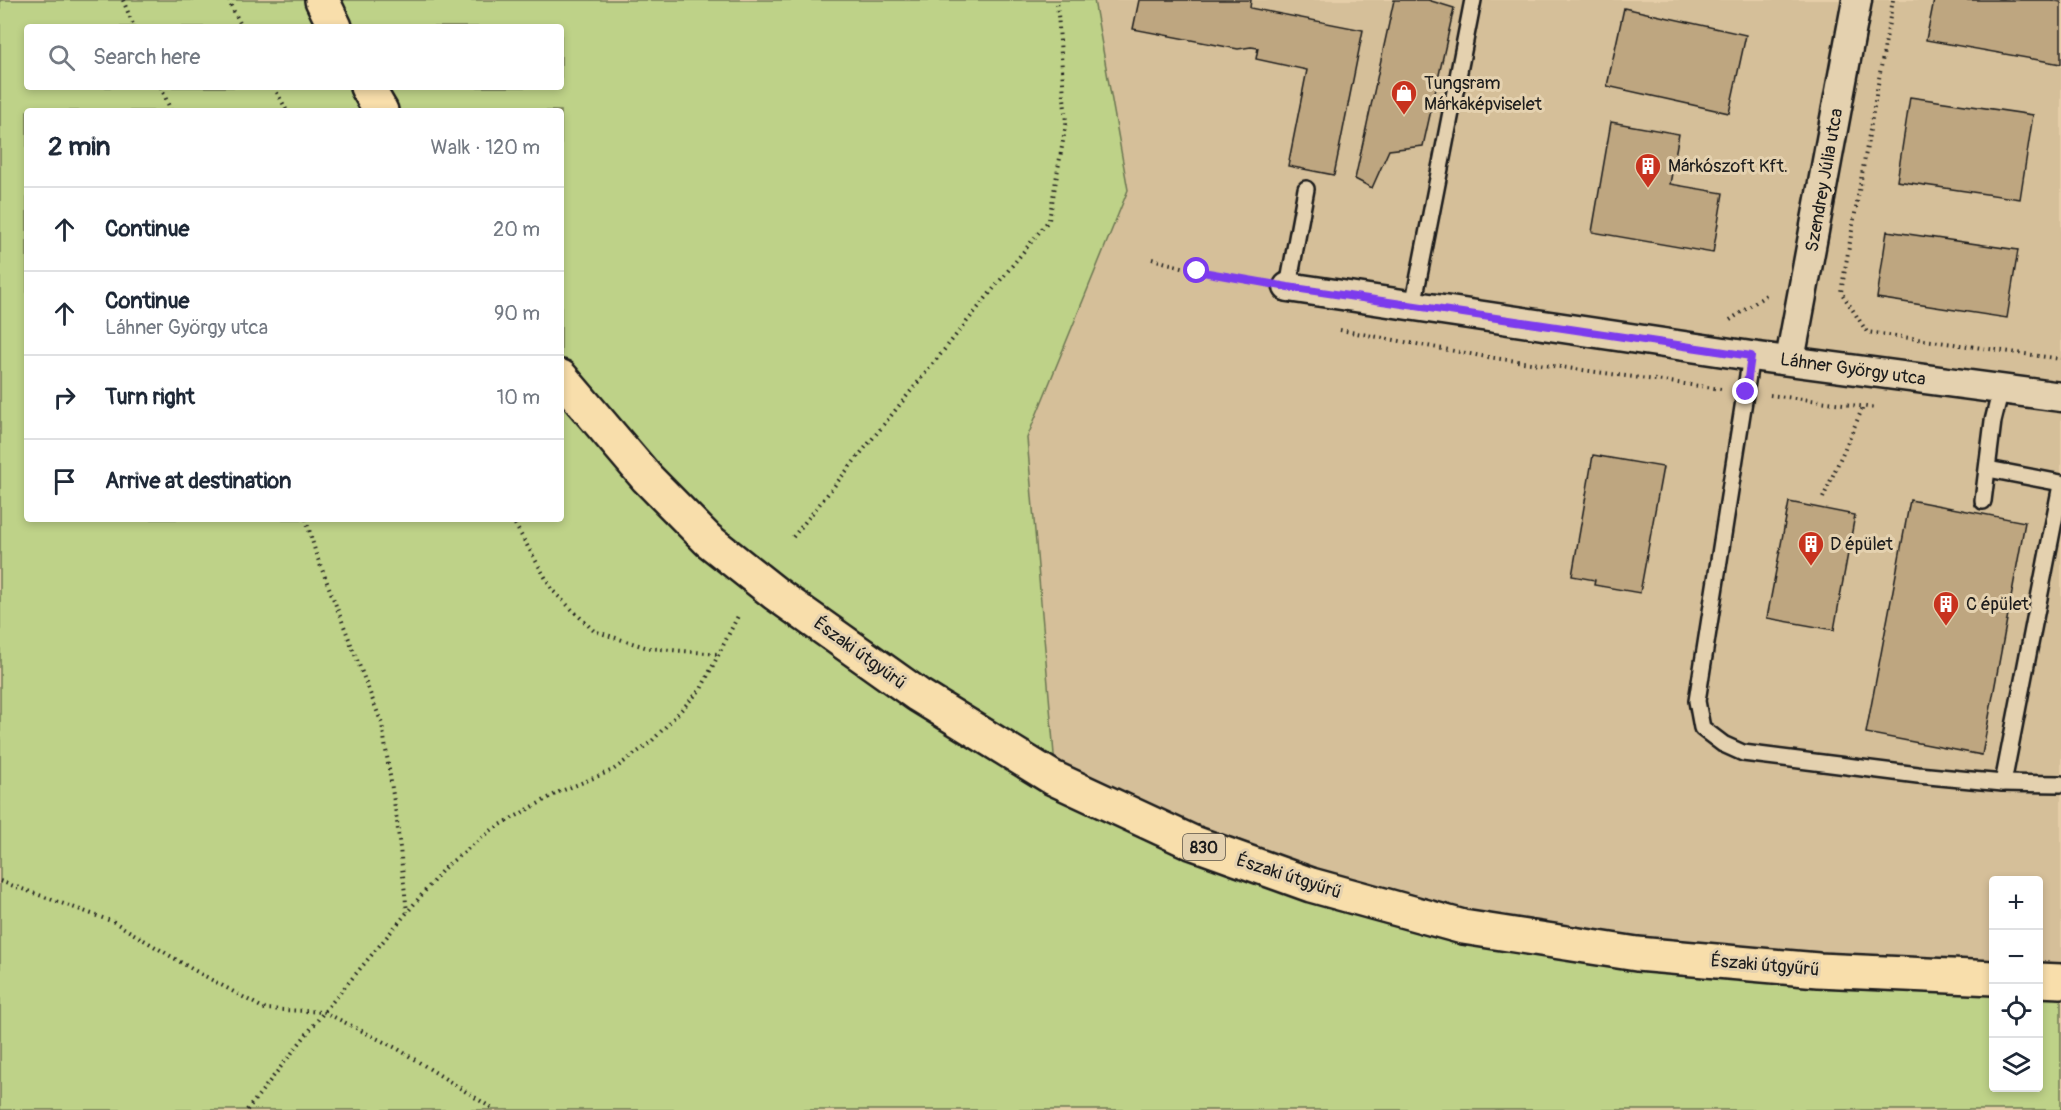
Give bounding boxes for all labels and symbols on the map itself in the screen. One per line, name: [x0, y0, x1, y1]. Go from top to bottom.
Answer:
place label: Tungsram Márkaképviselet: [1424, 72, 1543, 116]
shop icon: Tungsram Márkaképviselet: [1389, 78, 1419, 116]
street label: Szendrey Júlia utca: [1801, 106, 1848, 254]
building icon: Márkószoft Kft.: [1633, 151, 1663, 189]
place label: Márkószoft Kft.: [1668, 155, 1788, 178]
route start: [1183, 257, 1209, 283]
street label: Láhner György utca: [1779, 348, 1927, 391]
route end: [1732, 378, 1758, 404]
building icon: D épület: [1796, 529, 1826, 567]
place label: D épület: [1830, 533, 1894, 556]
building icon: C épület: [1931, 589, 1961, 627]
place label: C épület: [1966, 593, 2030, 616]
street label: Északi útgyűrű: [809, 612, 911, 695]
road number: 830: [1183, 834, 1225, 860]
street label: Északi útgyűrű: [1234, 849, 1344, 904]
street label: Északi útgyűrű: [1710, 949, 1820, 982]

